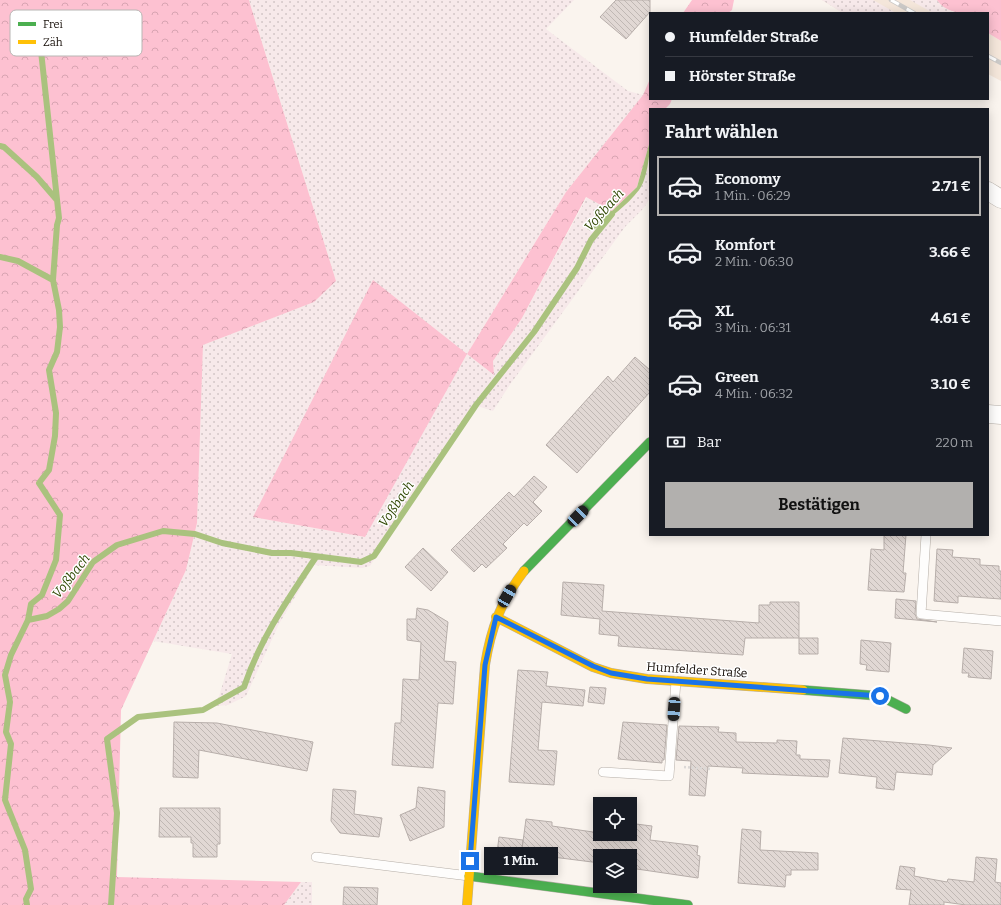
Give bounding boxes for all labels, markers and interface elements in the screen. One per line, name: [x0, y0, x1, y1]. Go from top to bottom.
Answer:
legend: [10, 10, 142, 56]
text: Frei: [43, 18, 64, 31]
text: Humfelder Straße: [689, 28, 818, 46]
text: Zäh: [43, 36, 63, 49]
text: Hörster Straße: [689, 67, 796, 85]
text: Fahrt wählen: [665, 121, 778, 143]
icon: car: [667, 168, 703, 204]
text: Economy: [715, 170, 781, 188]
text: 2.71 €: [932, 177, 971, 195]
water label: Voßbach: [581, 186, 627, 234]
text: 1 Min. · 06:29: [715, 188, 791, 203]
icon: car: [667, 234, 703, 270]
text: Komfort: [715, 236, 775, 254]
text: 3.66 €: [929, 243, 971, 261]
text: 2 Min. · 06:30: [715, 254, 794, 269]
icon: car: [667, 300, 703, 336]
text: XL: [715, 302, 734, 320]
text: 4.61 €: [930, 309, 971, 327]
text: 3 Min. · 06:31: [715, 320, 791, 335]
icon: car: [667, 366, 703, 402]
text: Green: [715, 368, 759, 386]
text: 3.10 €: [931, 375, 971, 393]
text: 4 Min. · 06:32: [715, 386, 793, 401]
icon: cash: [665, 431, 687, 453]
text: Bar: [697, 433, 721, 451]
text: 220 m: [936, 435, 973, 450]
water label: Voßbach: [375, 478, 417, 530]
button: Bestätigen: [665, 482, 973, 528]
car: [565, 503, 591, 529]
water label: Voßbach: [49, 551, 93, 601]
car: [496, 583, 518, 609]
street label: Humfelder Straße: [646, 659, 748, 681]
route start: [871, 687, 889, 705]
car: [667, 697, 681, 721]
map controls: [593, 797, 637, 893]
button: locate: [593, 797, 637, 841]
callout: 1 Min.: [484, 847, 558, 875]
button: layers: [593, 849, 637, 893]
route end: [461, 852, 479, 870]
text: 1 Min.: [503, 853, 539, 868]

